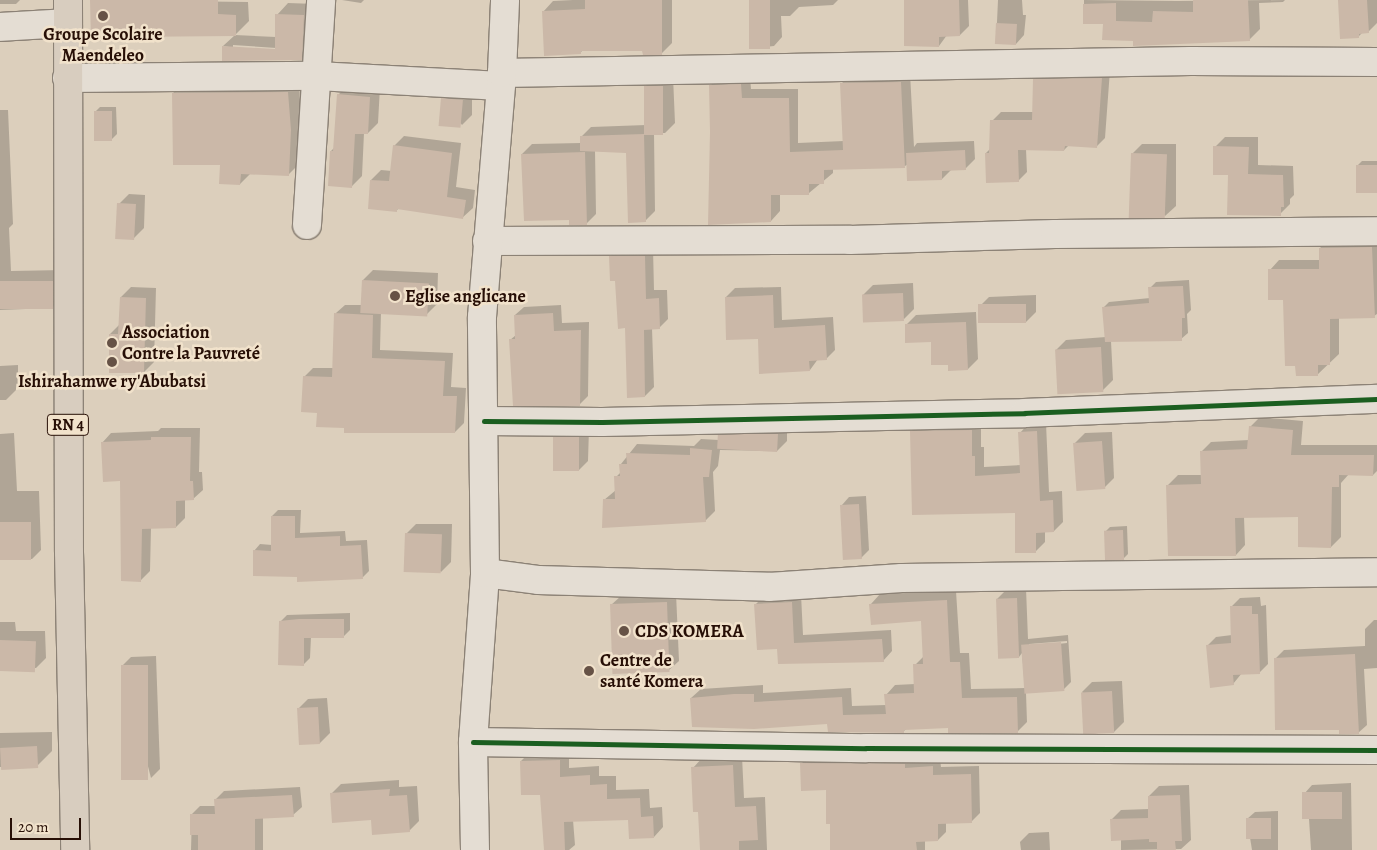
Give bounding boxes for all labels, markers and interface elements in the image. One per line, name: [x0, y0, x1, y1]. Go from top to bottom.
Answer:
marker: Groupe Scolaire Maendeleo: [97, 10, 109, 22]
place label: Groupe Scolaire Maendeleo: [43, 24, 163, 66]
place label: Eglise anglicane: [405, 285, 526, 307]
marker: Eglise anglicane: [389, 290, 401, 302]
place label: Association Contre la Pauvreté: [122, 322, 260, 364]
marker: Association Contre la Pauvreté: [106, 337, 118, 349]
marker: Ishirahamwe ry'Abubatsi: [106, 356, 118, 368]
place label: Ishirahamwe ry'Abubatsi: [18, 370, 206, 392]
road number: RN 4: [47, 412, 89, 438]
place label: CDS KOMERA: [635, 620, 744, 642]
marker: CDS KOMERA: [617, 624, 631, 638]
place label: Centre de santé Komera: [600, 650, 703, 692]
marker: Centre de santé Komera: [582, 664, 596, 678]
scale bar: [12, 808, 84, 840]
text: 20 m: [18, 817, 49, 837]

